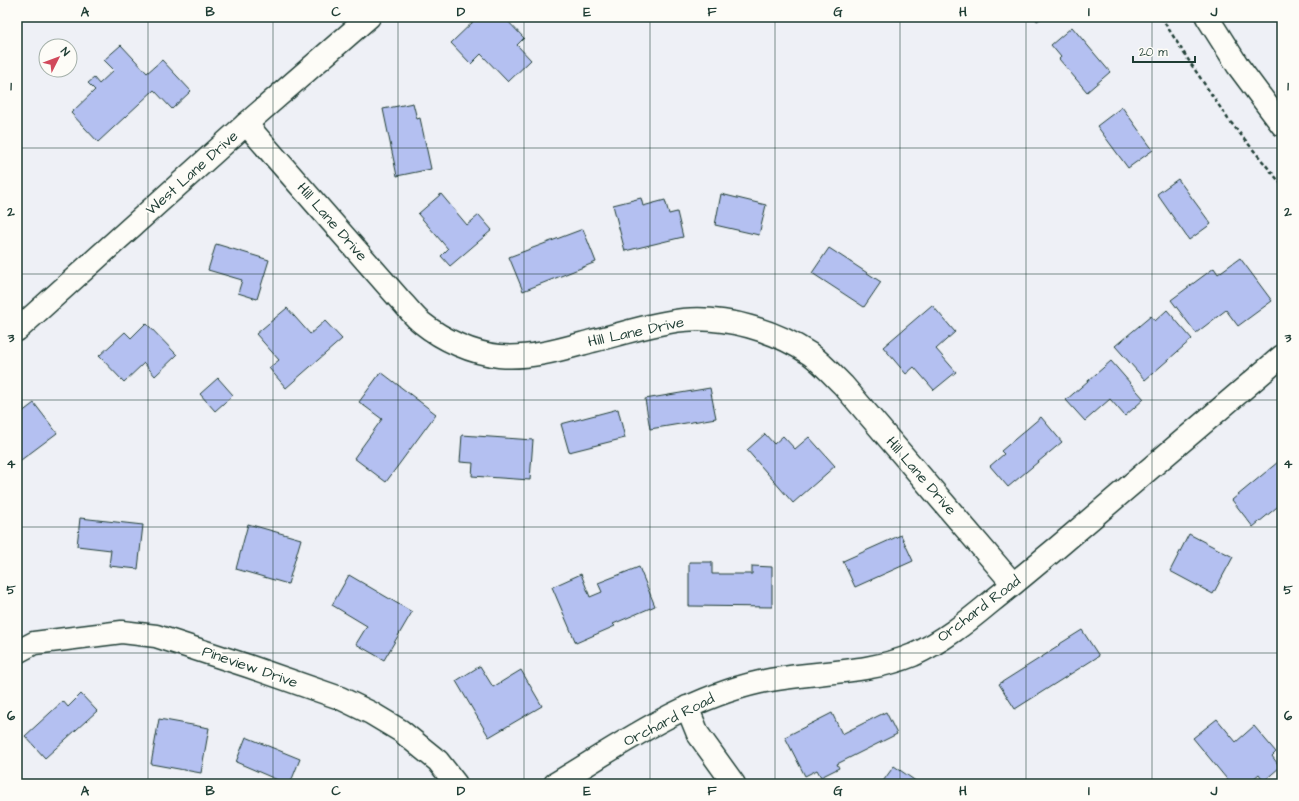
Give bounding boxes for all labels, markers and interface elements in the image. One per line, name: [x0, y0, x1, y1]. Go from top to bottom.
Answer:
text: A: [81, 3, 90, 21]
text: B: [205, 3, 215, 21]
text: C: [331, 3, 341, 21]
text: D: [457, 3, 466, 21]
text: E: [583, 3, 591, 21]
text: F: [707, 3, 717, 21]
text: G: [833, 3, 843, 21]
text: H: [959, 3, 967, 21]
text: I: [1088, 3, 1090, 21]
text: J: [1210, 3, 1218, 21]
north arrow: [38, 38, 78, 78]
scale bar: [1133, 38, 1195, 64]
text: N: [57, 44, 73, 59]
text: 20 m: [1139, 44, 1168, 61]
text: 1: [10, 77, 12, 95]
text: 1: [1287, 77, 1289, 95]
street label: West Lane Drive: [141, 126, 243, 220]
street label: Hill Lane Drive: [292, 178, 372, 266]
text: 2: [6, 203, 15, 221]
text: 2: [1283, 203, 1292, 221]
street label: Hill Lane Drive: [586, 312, 686, 352]
text: 3: [7, 329, 15, 347]
text: 3: [1284, 329, 1292, 347]
street label: Hill Lane Drive: [881, 432, 961, 520]
text: 4: [7, 455, 16, 473]
text: 4: [1284, 455, 1293, 473]
street label: Orchard Road: [933, 571, 1025, 647]
text: 5: [6, 581, 16, 599]
text: 5: [1283, 581, 1293, 599]
street label: Pineview Drive: [199, 641, 301, 693]
street label: Orchard Road: [620, 688, 718, 752]
text: 6: [7, 707, 16, 725]
text: 6: [1284, 707, 1293, 725]
text: A: [81, 782, 90, 800]
text: B: [205, 782, 215, 800]
text: C: [331, 782, 341, 800]
text: D: [457, 782, 466, 800]
text: E: [583, 782, 591, 800]
text: F: [707, 782, 717, 800]
text: G: [833, 782, 843, 800]
text: H: [959, 782, 967, 800]
text: I: [1088, 782, 1090, 800]
text: J: [1210, 782, 1218, 800]

